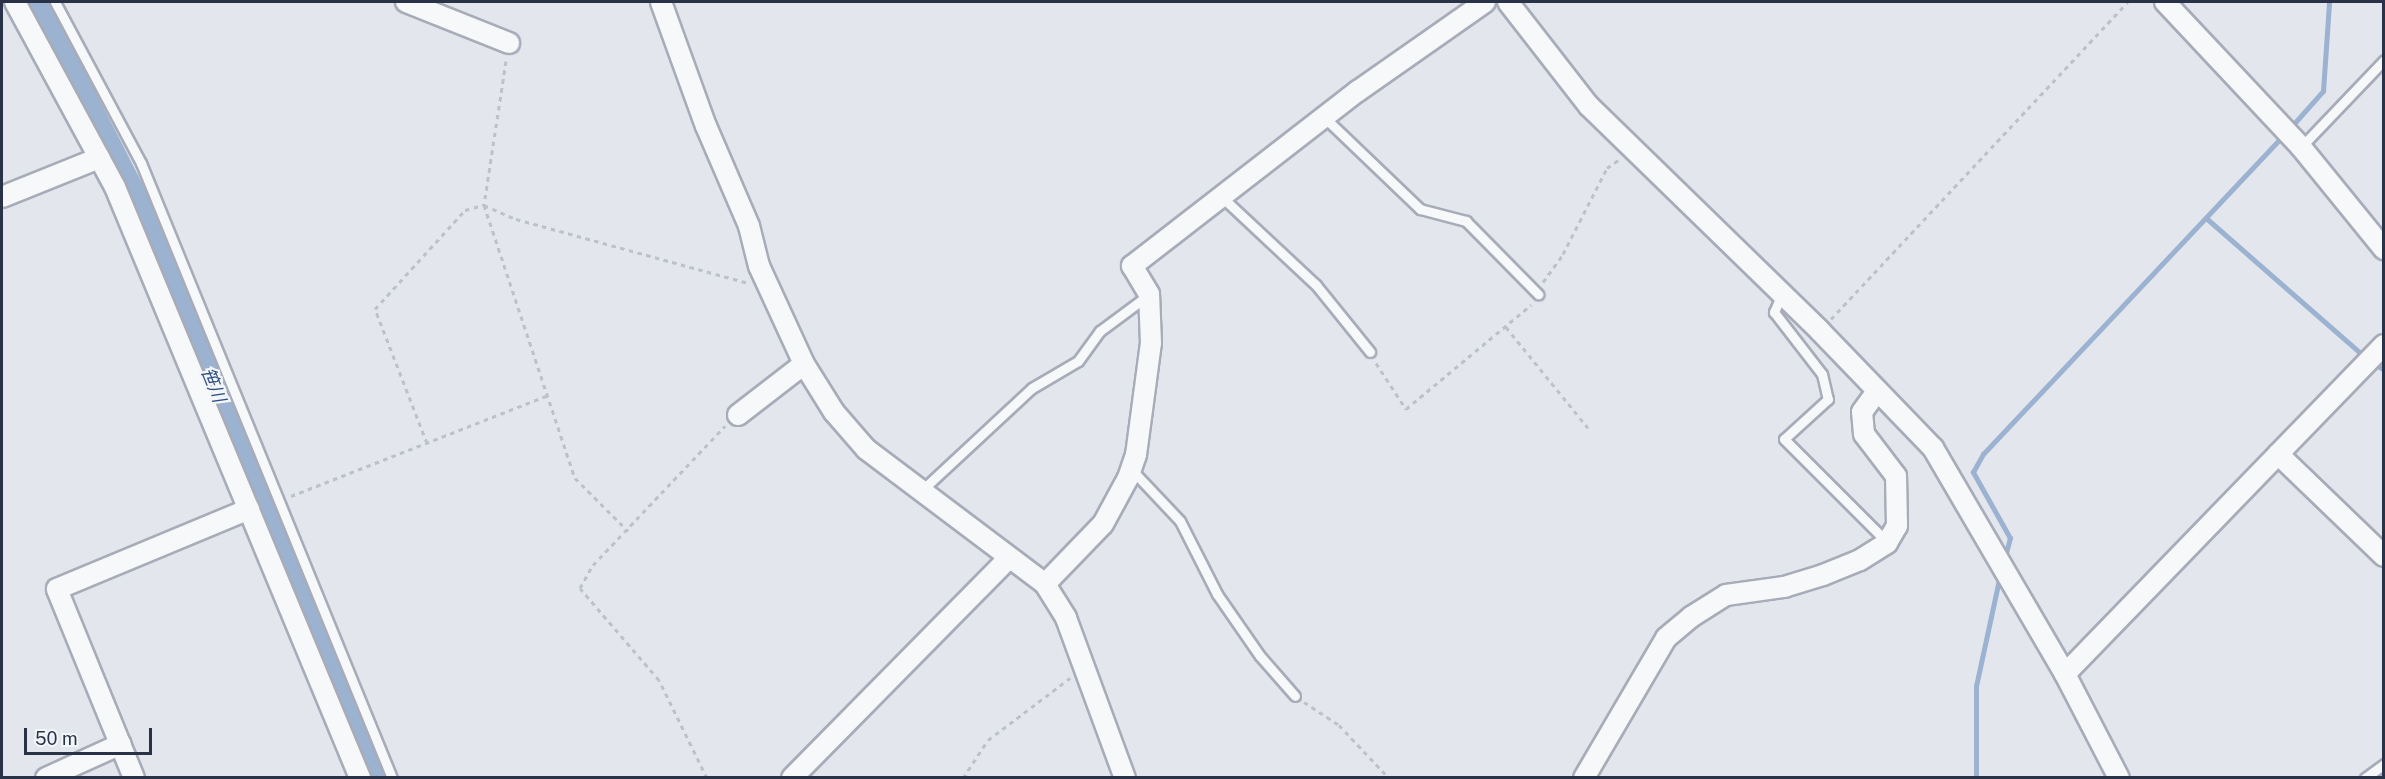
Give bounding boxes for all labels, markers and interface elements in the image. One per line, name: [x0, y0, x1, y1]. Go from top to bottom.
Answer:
water label: 笹川: [196, 364, 230, 406]
scale bar: [27, 716, 154, 754]
text: 50 m: [35, 728, 78, 749]

